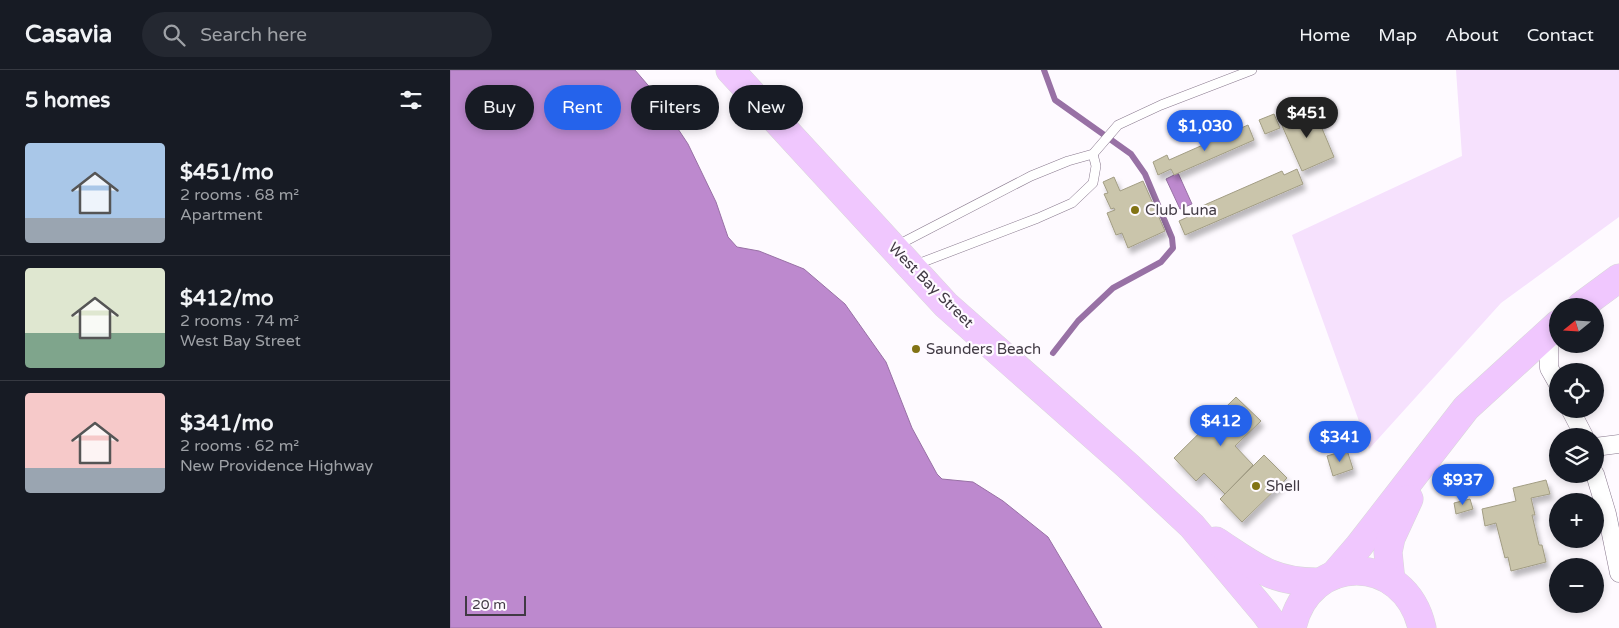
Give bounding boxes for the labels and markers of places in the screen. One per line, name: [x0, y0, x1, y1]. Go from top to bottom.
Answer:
pin: $451: [1277, 97, 1337, 139]
pin: $1,030: [1164, 109, 1246, 152]
place label: Club Luna: [1145, 201, 1217, 219]
marker: Club Luna: [1129, 204, 1141, 216]
place label: Saunders Beach: [926, 340, 1041, 358]
marker: Saunders Beach: [910, 343, 922, 355]
pin: $412: [1191, 404, 1251, 447]
pin: $341: [1310, 420, 1370, 463]
pin: $937: [1433, 464, 1493, 506]
place label: Shell: [1266, 477, 1300, 495]
marker: Shell: [1250, 480, 1262, 492]

